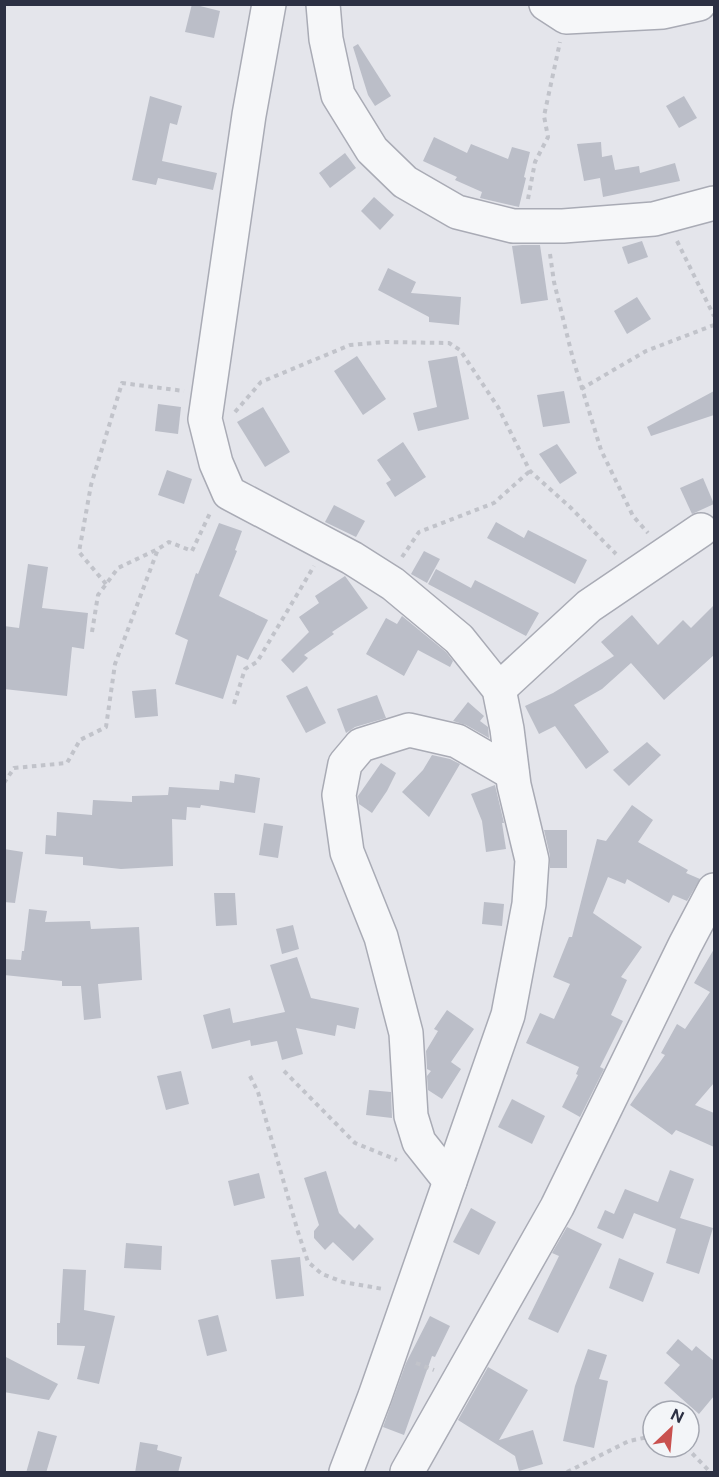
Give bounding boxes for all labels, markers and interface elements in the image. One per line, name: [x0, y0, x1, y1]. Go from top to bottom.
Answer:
north arrow: [641, 1399, 701, 1459]
text: N: [668, 1405, 687, 1427]

